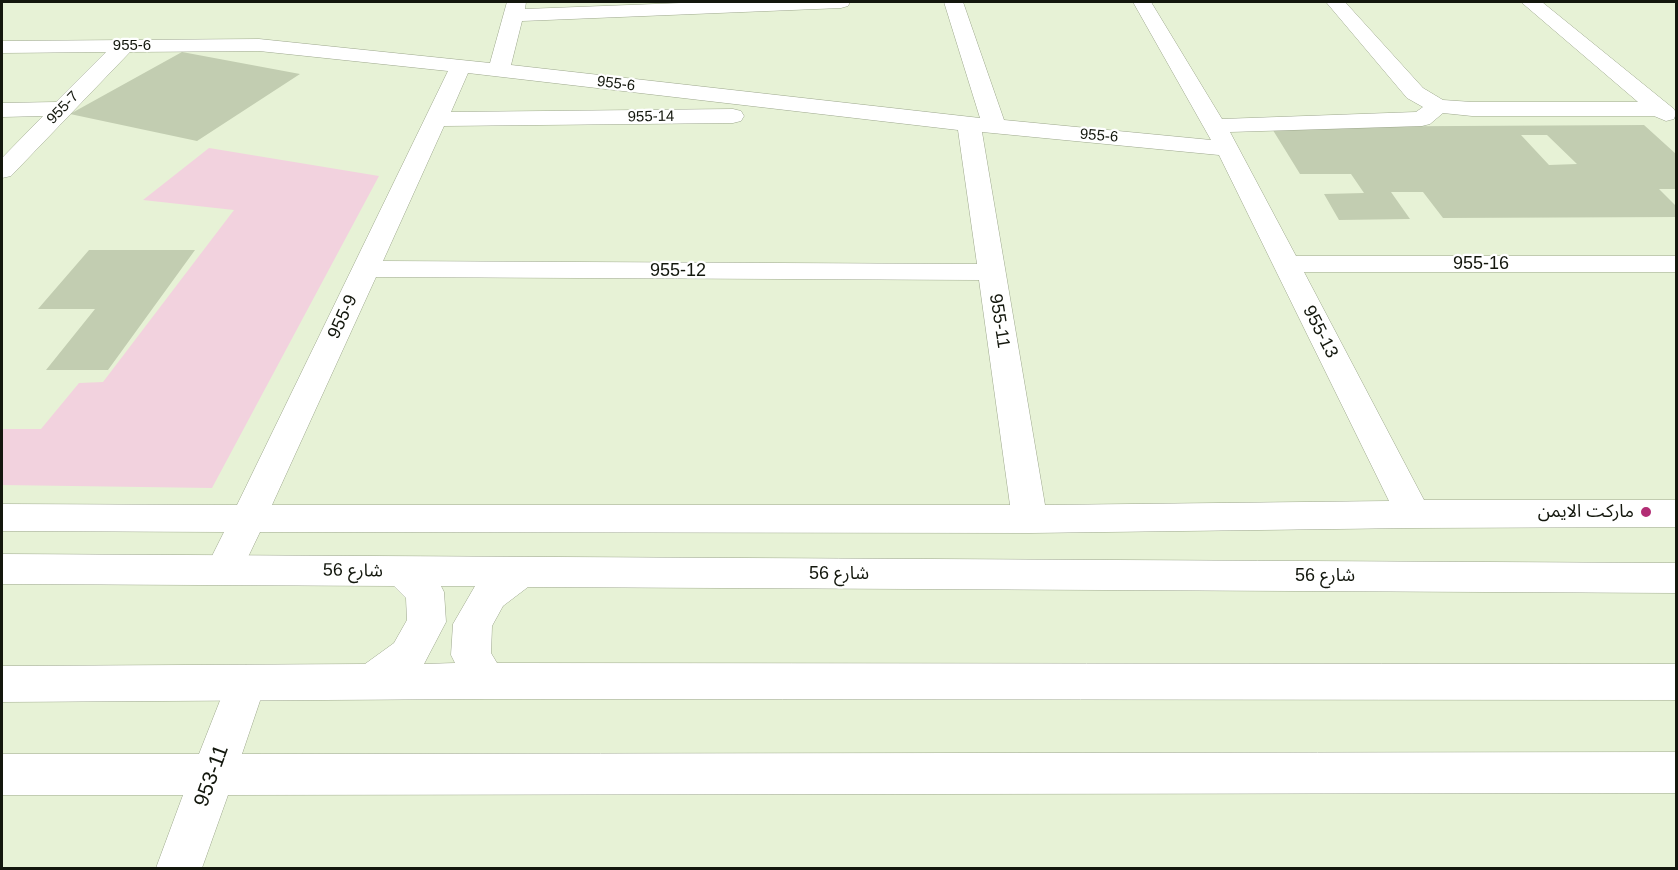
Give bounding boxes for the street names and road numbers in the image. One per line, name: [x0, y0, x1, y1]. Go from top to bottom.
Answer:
street label: 955-6: [113, 37, 151, 55]
street label: 955-6: [596, 73, 636, 95]
street label: 955-7: [43, 88, 83, 128]
street label: 955-14: [627, 108, 675, 126]
street label: 955-6: [1079, 125, 1119, 147]
street label: 955-16: [1453, 253, 1509, 275]
street label: 955-12: [650, 260, 706, 282]
street label: 955-9: [323, 292, 363, 342]
street label: 955-11: [984, 292, 1014, 350]
street label: 955-13: [1298, 302, 1342, 362]
street label: شارع 56: [323, 560, 383, 582]
street label: شارع 56: [809, 563, 869, 585]
street label: شارع 56: [1295, 565, 1355, 587]
street label: 953-11: [189, 742, 235, 810]

